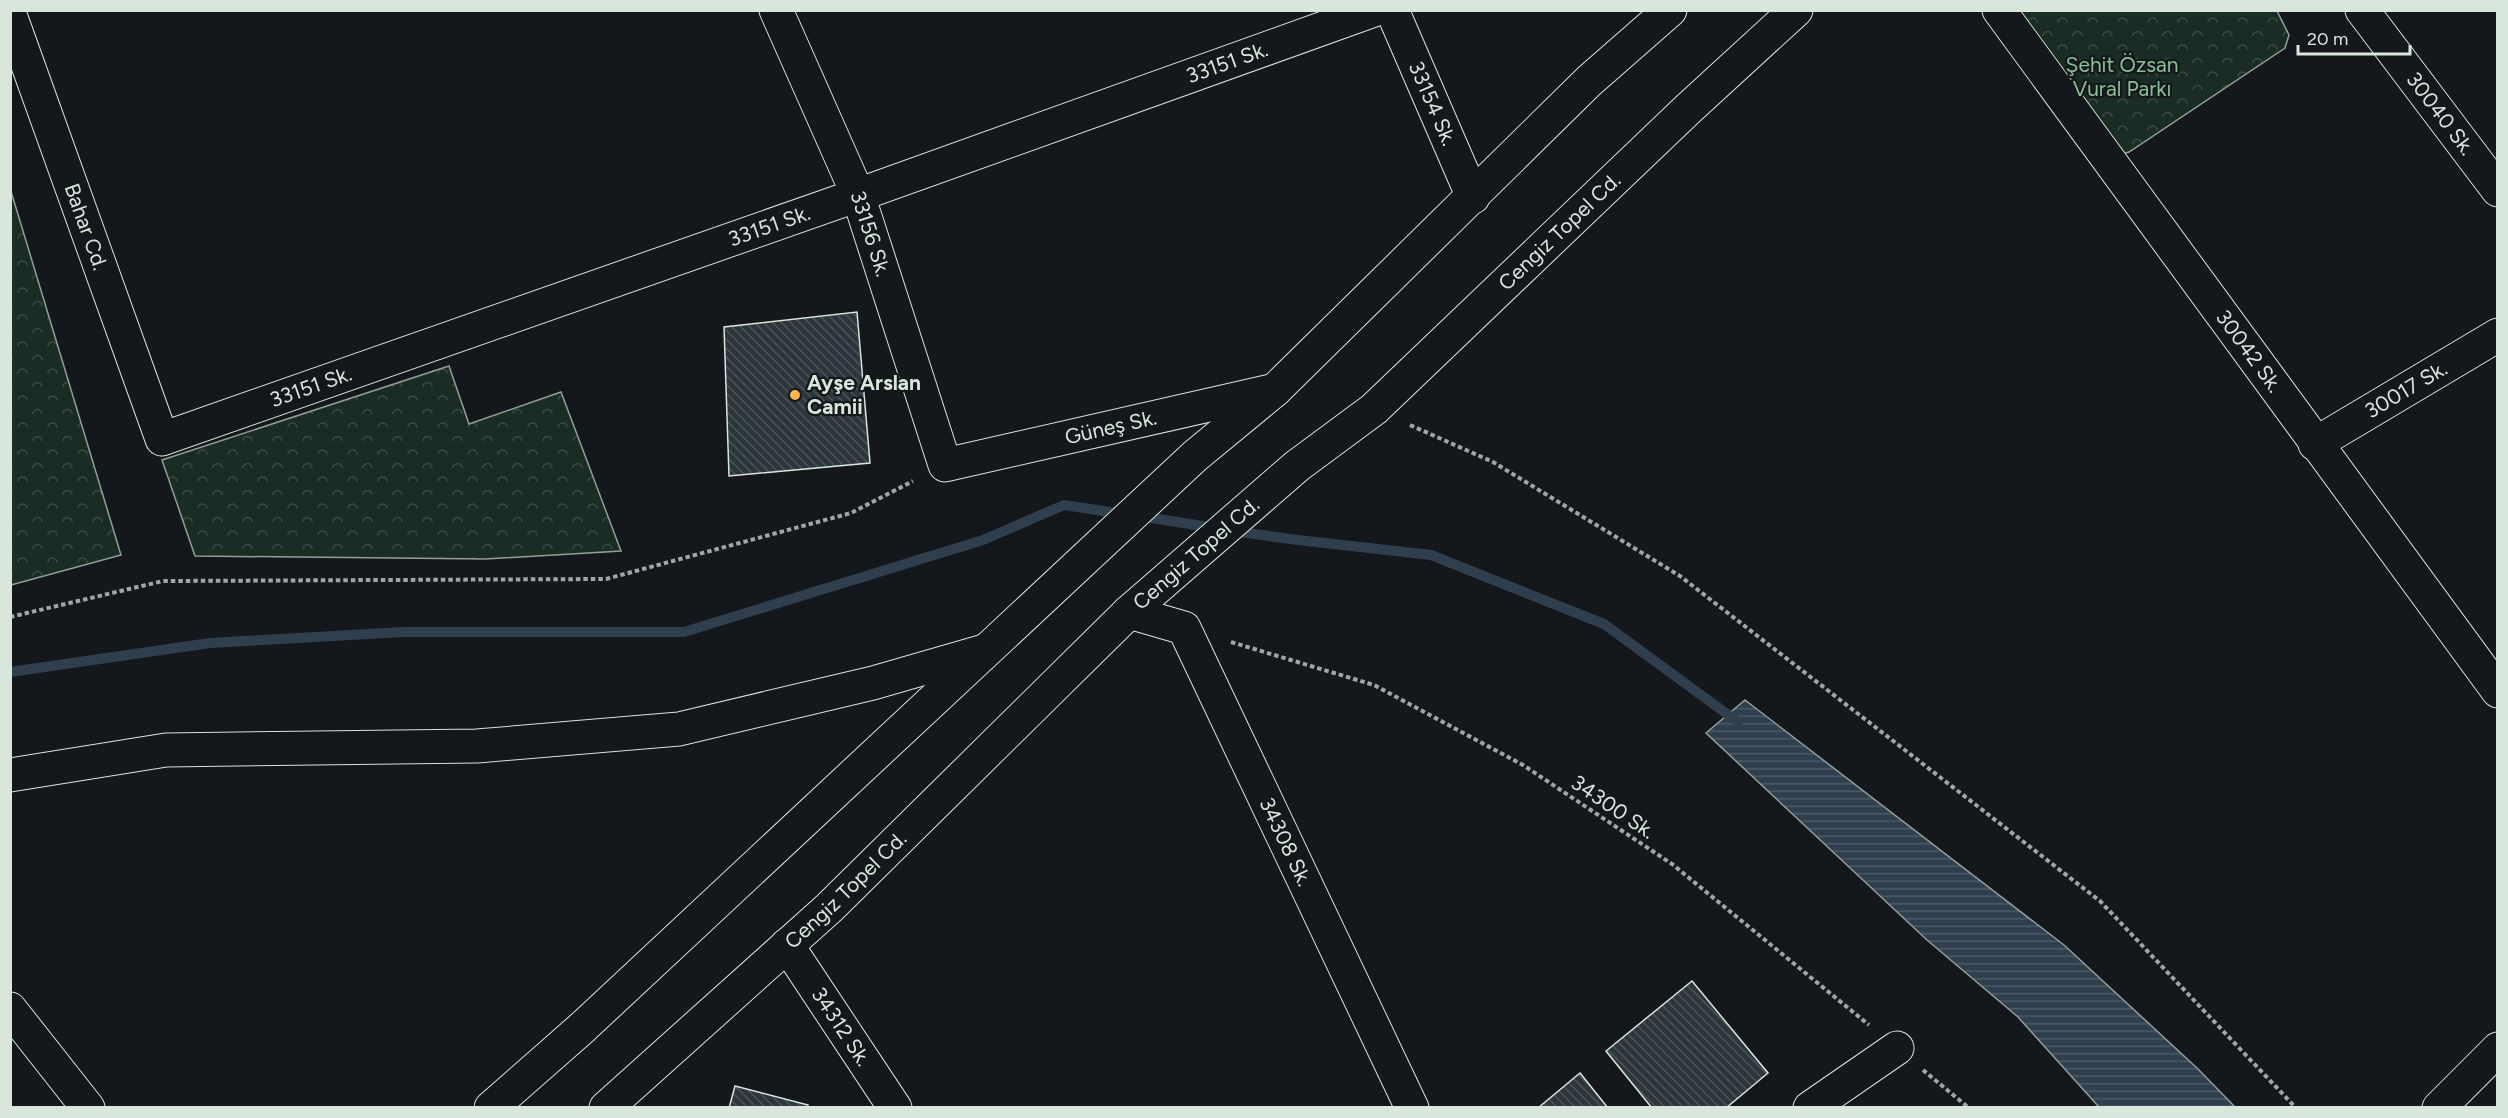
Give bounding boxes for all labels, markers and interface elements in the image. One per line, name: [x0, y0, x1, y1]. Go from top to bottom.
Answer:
scale bar: [2298, 18, 2410, 56]
text: 20 m: [2307, 28, 2348, 50]
street label: 33151 Sk.: [1183, 36, 1271, 88]
park label: Şehit Özsan Vural Parkı: [2066, 52, 2178, 101]
street label: 33154 Sk.: [1404, 57, 1462, 149]
street label: 30040 Sk.: [2401, 67, 2480, 160]
street label: Cengiz Topel Cd.: [1493, 167, 1625, 295]
street label: Bahar Cd.: [59, 180, 113, 273]
street label: 33156 Sk.: [846, 188, 896, 279]
street label: 33151 Sk.: [725, 200, 813, 251]
street label: 30042 Sk.: [2211, 305, 2288, 397]
street label: 30017 Sk.: [2360, 355, 2451, 423]
street label: 33151 Sk.: [266, 361, 355, 412]
place label: Ayşe Arslan Camii: [807, 370, 921, 419]
marker: Ayşe Arslan Camii: [788, 388, 802, 402]
street label: Güneş Sk.: [1062, 404, 1159, 449]
street label: Cengiz Topel Cd.: [1128, 492, 1264, 615]
street label: 34300 Sk.: [1567, 770, 1660, 844]
street label: 34308 Sk.: [1254, 793, 1318, 890]
street label: Cengiz Topel Cd.: [779, 826, 911, 954]
street label: 34312 Sk.: [807, 982, 877, 1070]

